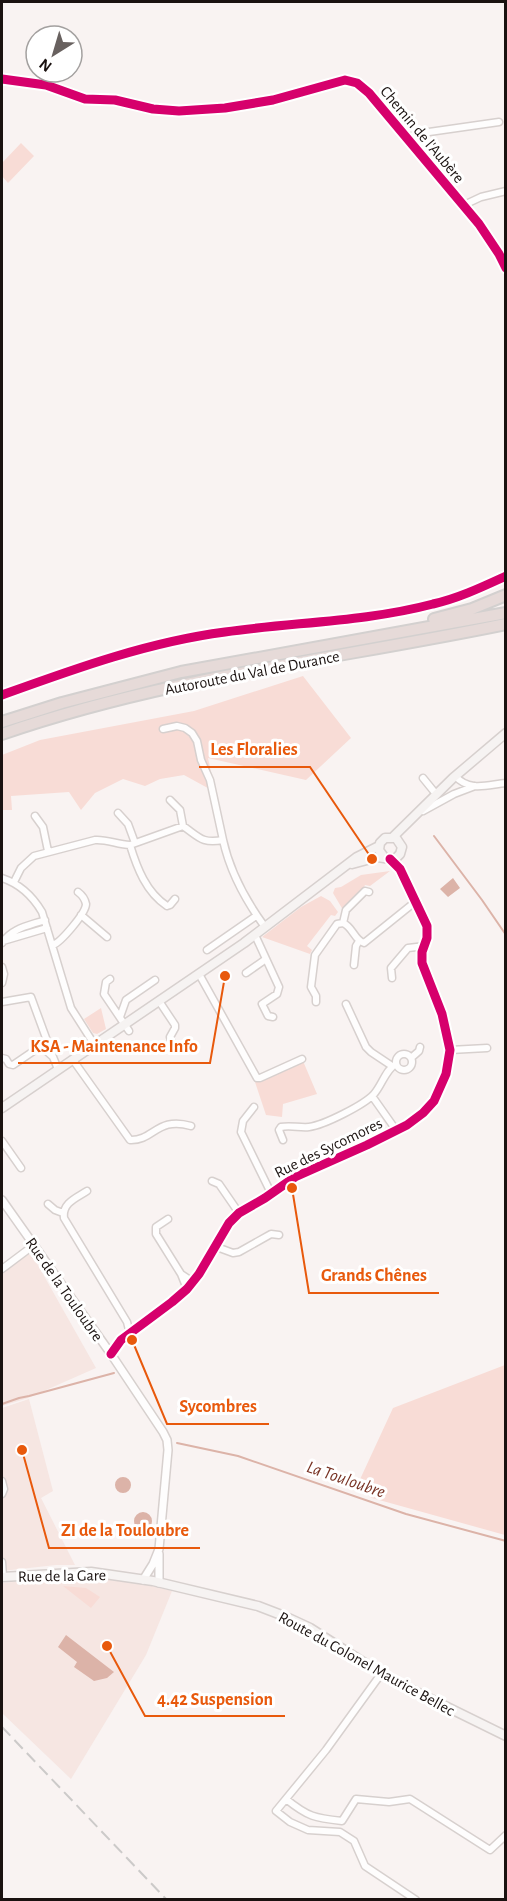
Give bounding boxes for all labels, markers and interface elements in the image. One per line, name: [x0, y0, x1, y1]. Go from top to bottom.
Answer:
north arrow: [24, 24, 84, 84]
text: N: [36, 55, 55, 75]
street label: Chemin de l'Aubère: [377, 83, 467, 186]
street label: Autoroute du Val de Durance: [163, 648, 341, 698]
callout: Les Floralies: [199, 731, 310, 767]
text: Les Floralies: [210, 741, 298, 759]
callout: KSA - Maintenance Info: [18, 1027, 210, 1063]
text: KSA - Maintenance Info: [30, 1038, 198, 1056]
street label: Rue des Sycomores: [272, 1115, 385, 1182]
street label: Rue de la Touloubre: [23, 1235, 106, 1344]
callout: Grands Chênes: [309, 1257, 439, 1293]
text: Grands Chênes: [321, 1267, 427, 1285]
callout: Sycombres: [167, 1388, 269, 1424]
text: Sycombres: [179, 1398, 257, 1416]
water label: La Touloubre: [304, 1458, 387, 1502]
callout: ZI de la Touloubre: [49, 1512, 200, 1548]
text: ZI de la Touloubre: [61, 1522, 189, 1540]
street label: Rue de la Gare: [18, 1567, 106, 1585]
street label: Route du Colonel Maurice Bellec: [276, 1609, 457, 1719]
callout: 4.42 Suspension: [145, 1680, 285, 1716]
text: 4.42 Suspension: [157, 1691, 273, 1709]

